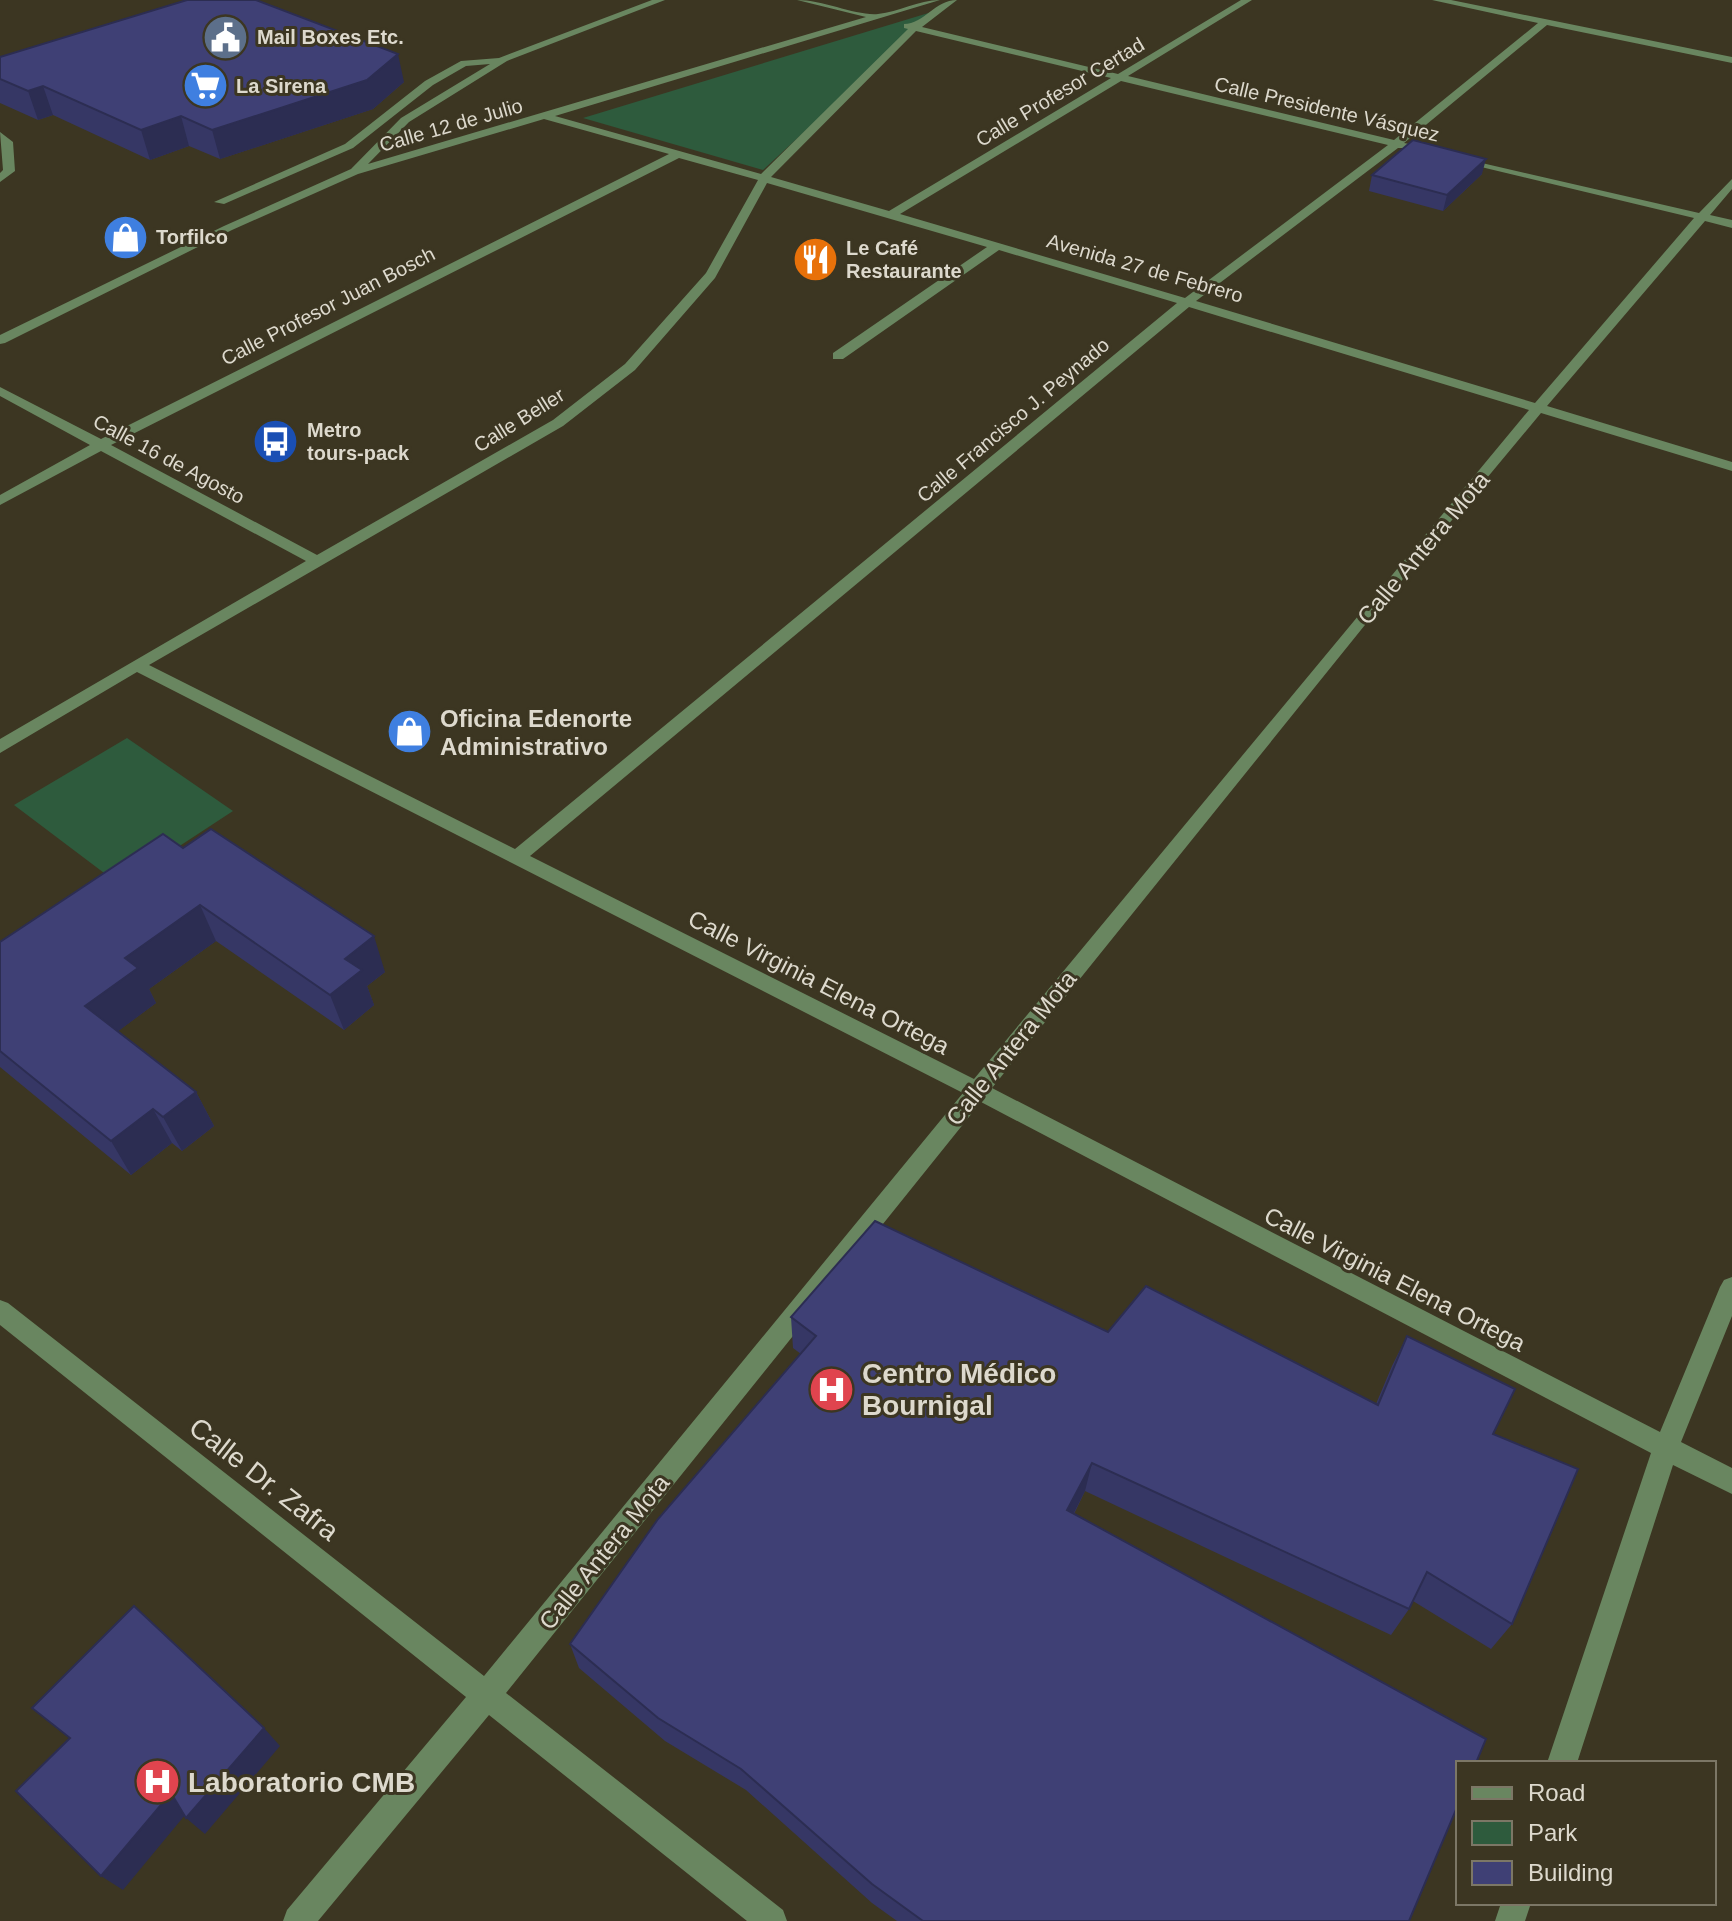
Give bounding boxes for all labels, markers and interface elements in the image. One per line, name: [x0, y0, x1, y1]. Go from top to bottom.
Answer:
public building icon: Mail Boxes Etc.: [202, 13, 250, 61]
place label: Mail Boxes Etc.: [257, 26, 404, 48]
street label: Calle Profesor Certad: [972, 33, 1148, 151]
supermarket icon: La Sirena: [181, 62, 229, 110]
street label: Calle Presidente Vásquez: [1212, 72, 1442, 146]
place label: La Sirena: [236, 75, 327, 97]
street label: Calle 12 de Julio: [377, 94, 525, 156]
shop icon: Torfilco: [101, 213, 149, 261]
place label: Torfilco: [156, 226, 228, 248]
street label: Avenida 27 de Febrero: [1044, 229, 1246, 307]
restaurant icon: Le Café Restaurante: [791, 236, 839, 284]
place label: Le Café Restaurante: [846, 237, 962, 282]
street label: Calle Profesor Juan Bosch: [218, 242, 438, 370]
street label: Calle Francisco J. Peynado: [913, 333, 1113, 507]
street label: Calle Beller: [470, 383, 568, 456]
street label: Calle 16 de Agosto: [90, 410, 248, 508]
bus stop icon: Metro tours-pack: [252, 417, 300, 465]
place label: Metro tours-pack: [307, 419, 410, 464]
street label: Calle Antera Mota: [1351, 466, 1495, 630]
place label: Oficina Edenorte Administrativo: [440, 705, 632, 760]
shop icon: Oficina Edenorte Administrativo: [385, 708, 433, 756]
street label: Calle Virginia Elena Ortega: [684, 904, 954, 1060]
street label: Calle Antera Mota: [940, 965, 1082, 1131]
street label: Calle Virginia Elena Ortega: [1260, 1201, 1530, 1357]
place label: Centro Médico Bournigal: [862, 1358, 1056, 1421]
hospital icon: Centro Médico Bournigal: [807, 1365, 855, 1413]
street label: Calle Dr. Zafra: [183, 1411, 345, 1547]
street label: Calle Antera Mota: [533, 1469, 675, 1635]
hospital icon: Laboratorio CMB: [133, 1758, 181, 1806]
legend: [1456, 1761, 1716, 1905]
place label: Laboratorio CMB: [188, 1767, 415, 1798]
text: Road: [1528, 1779, 1585, 1806]
text: Park: [1528, 1819, 1578, 1846]
text: Building: [1528, 1859, 1613, 1886]

